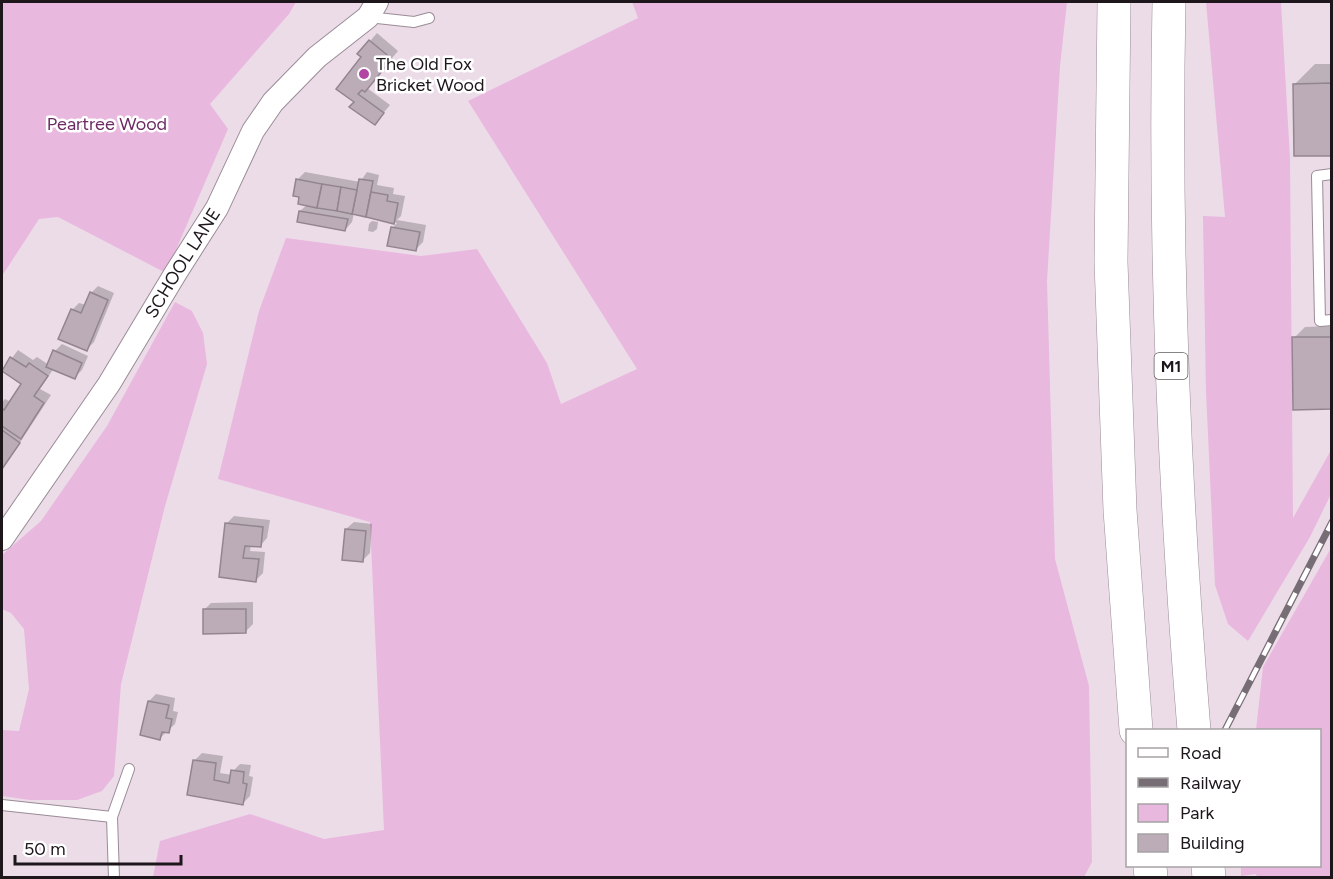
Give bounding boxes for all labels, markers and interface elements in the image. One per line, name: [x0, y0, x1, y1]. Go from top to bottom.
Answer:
place label: The Old Fox Bricket Wood: [376, 53, 485, 96]
marker: The Old Fox Bricket Wood: [357, 67, 371, 81]
park label: Peartree Wood: [47, 113, 167, 135]
street label: SCHOOL LANE: [140, 204, 225, 322]
road number: M1: [1154, 353, 1188, 379]
legend: [1126, 729, 1321, 867]
text: Road: [1180, 742, 1221, 764]
text: Railway: [1180, 772, 1242, 794]
text: Park: [1180, 802, 1215, 824]
scale bar: [15, 828, 182, 866]
text: Building: [1180, 832, 1245, 854]
text: 50 m: [24, 838, 66, 860]

